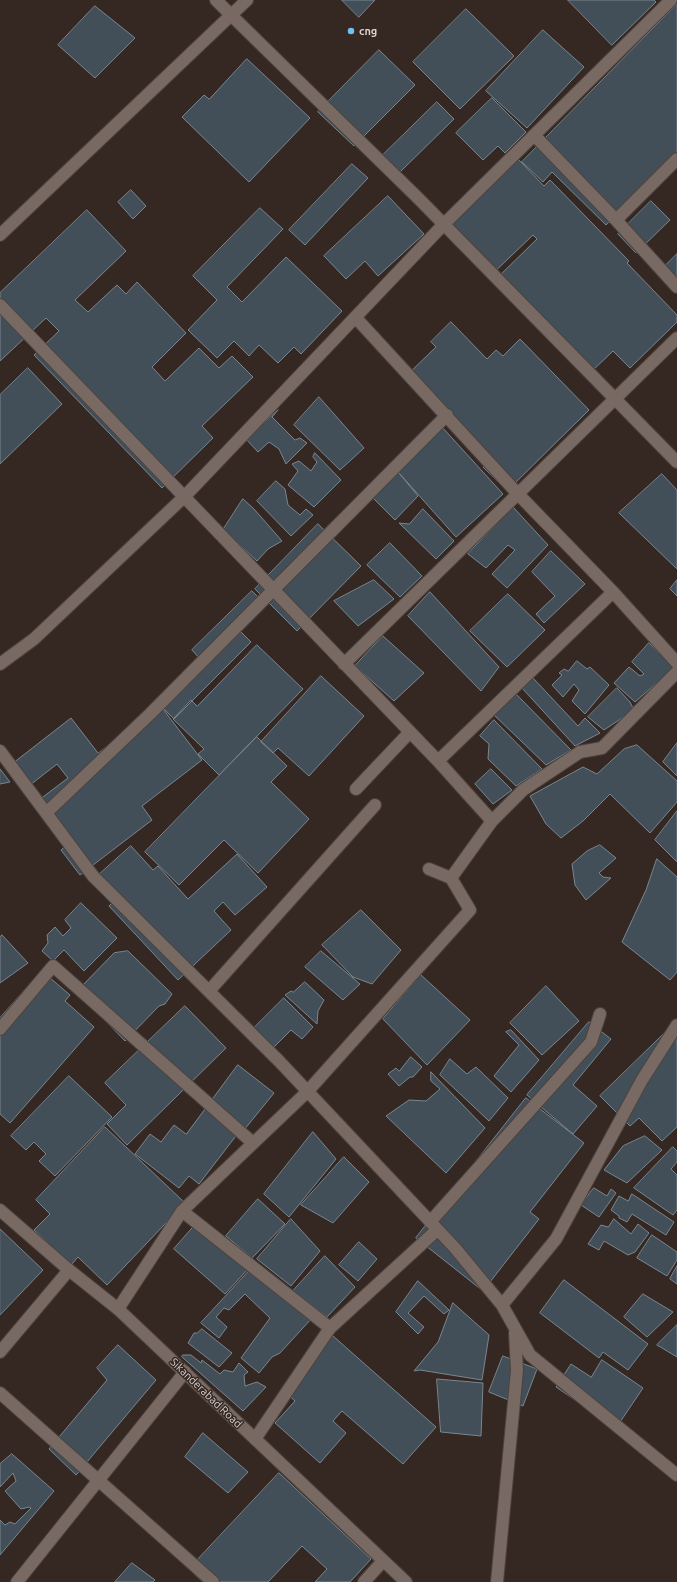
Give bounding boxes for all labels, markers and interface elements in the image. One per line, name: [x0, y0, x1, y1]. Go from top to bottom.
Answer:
place label: cng: [359, 24, 377, 38]
marker: cng: [346, 26, 356, 36]
street label: Sikanderabad Road: [167, 1355, 245, 1431]

